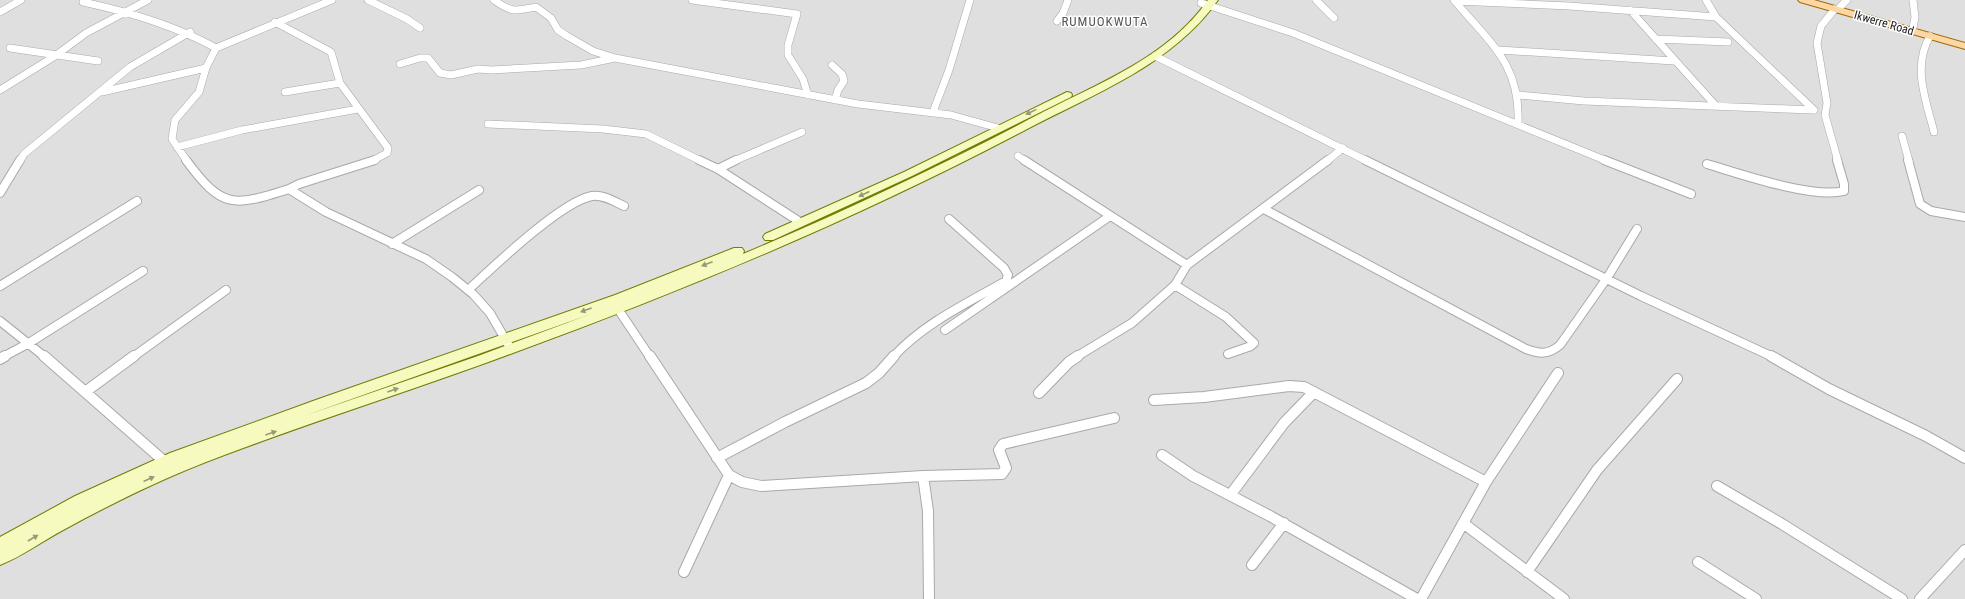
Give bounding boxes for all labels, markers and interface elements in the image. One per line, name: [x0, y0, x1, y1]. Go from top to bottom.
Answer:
street label: Ikwerre Road: [1853, 8, 1916, 38]
district label: RUMUOKWUTA: [1061, 14, 1149, 29]
one-way arrow: [1026, 109, 1037, 115]
one-way arrow: [858, 191, 870, 197]
one-way arrow: [701, 261, 713, 267]
one-way arrow: [580, 308, 592, 314]
one-way arrow: [388, 387, 400, 393]
one-way arrow: [265, 430, 277, 436]
one-way arrow: [144, 476, 155, 482]
one-way arrow: [27, 535, 39, 542]

